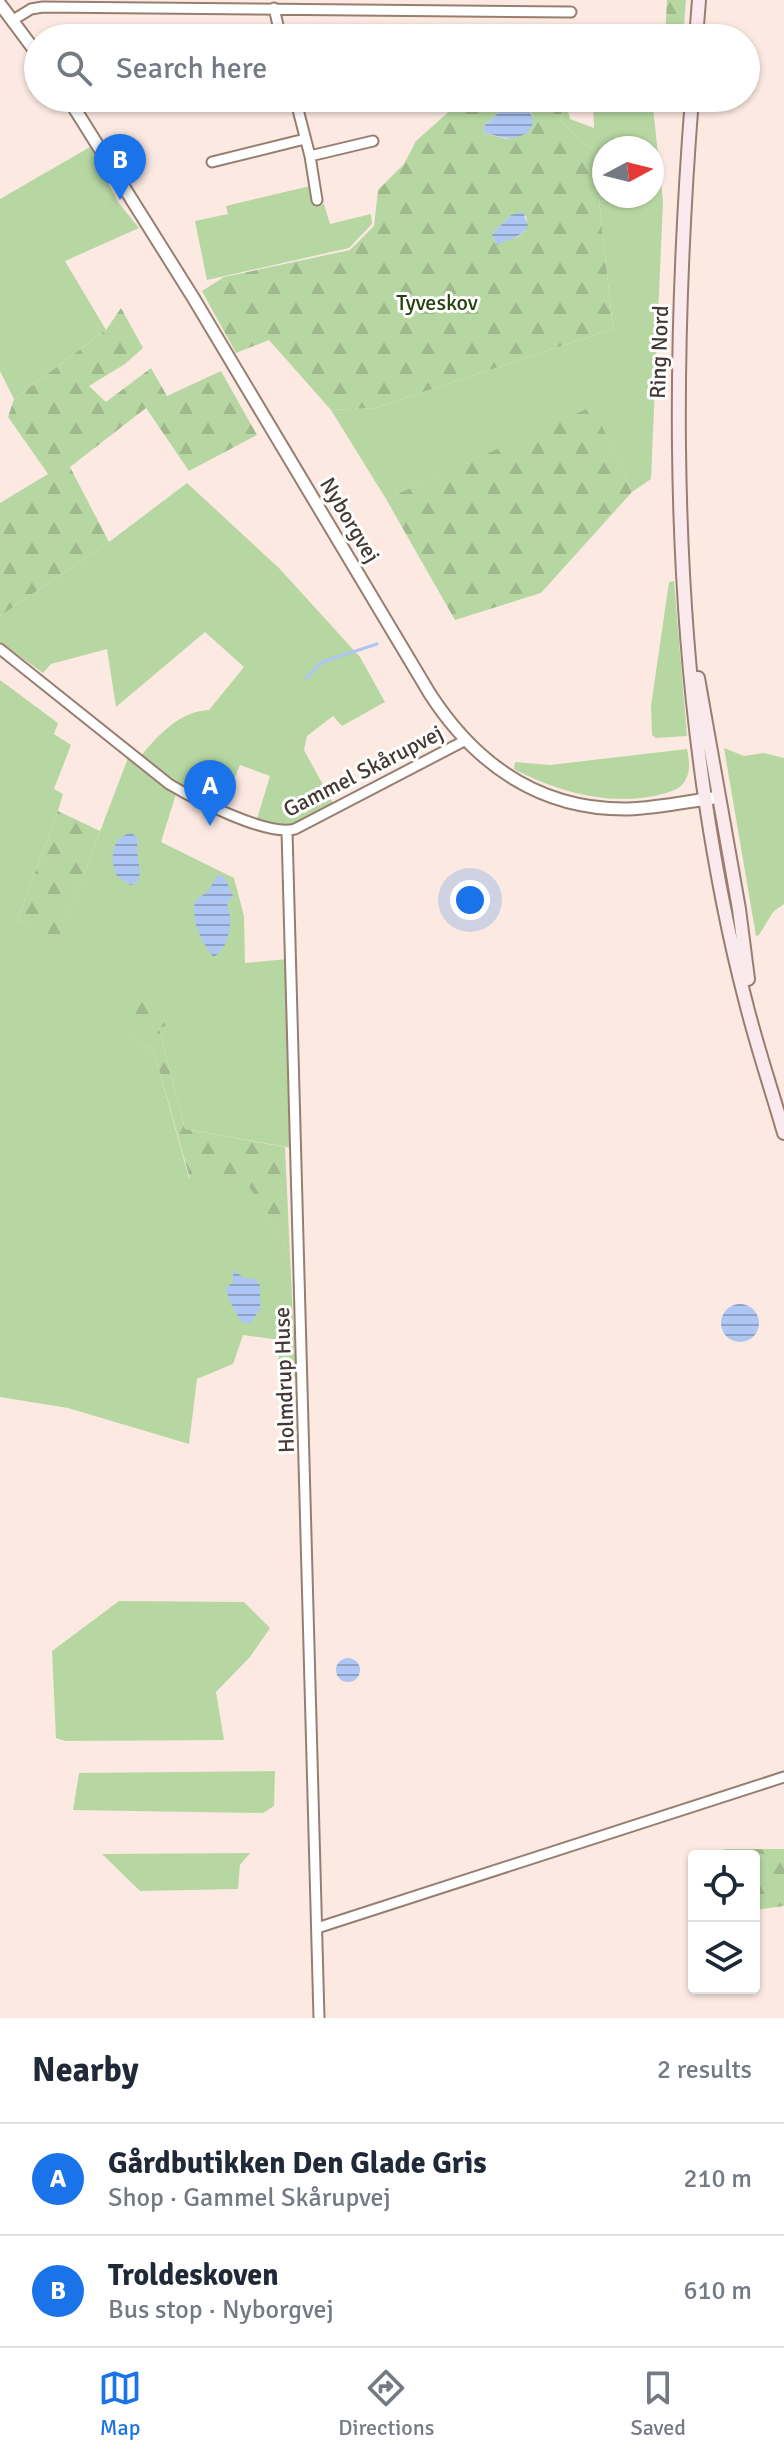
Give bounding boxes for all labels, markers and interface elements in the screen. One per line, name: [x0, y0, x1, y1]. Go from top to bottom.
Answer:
search box: [24, 24, 760, 112]
icon: search: [52, 46, 96, 90]
text: Search here: [116, 50, 267, 87]
pin: B: [94, 134, 146, 200]
north arrow: [592, 136, 664, 208]
park label: Tyveskov: [396, 289, 478, 316]
street label: Ring Nord: [644, 305, 674, 399]
street label: Nyborgvej: [314, 472, 386, 568]
street label: Gammel Skårupvej: [279, 719, 447, 823]
pin: A: [184, 760, 236, 826]
your location: [450, 880, 490, 920]
street label: Holmdrup Huse: [268, 1307, 300, 1453]
map controls: [688, 1850, 760, 1994]
button: locate: [688, 1850, 760, 1922]
button: layers: [688, 1922, 760, 1994]
text: Nearby: [32, 2049, 139, 2091]
text: 2 results: [657, 2054, 752, 2086]
text: Gårdbutikken Den Glade Gris: [108, 2145, 487, 2182]
text: A: [50, 2163, 66, 2195]
text: 210 m: [683, 2163, 752, 2195]
text: Shop · Gammel Skårupvej: [108, 2182, 391, 2214]
text: Troldeskoven: [108, 2257, 279, 2294]
text: B: [50, 2275, 66, 2307]
text: 610 m: [683, 2275, 752, 2307]
text: Bus stop · Nyborgvej: [108, 2294, 334, 2326]
tab: Map: [98, 2366, 142, 2441]
tab: Directions: [338, 2366, 434, 2441]
tab: Saved: [631, 2366, 686, 2441]

